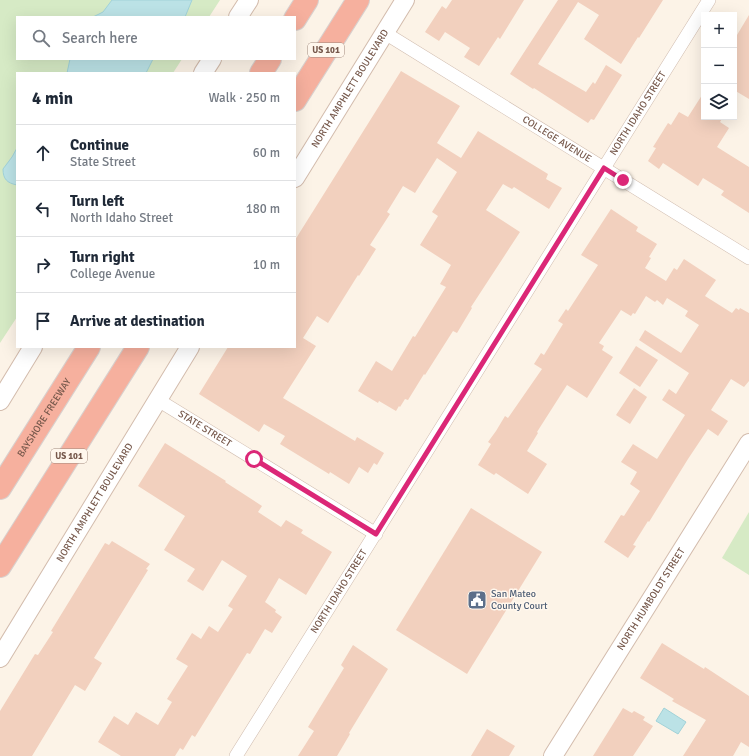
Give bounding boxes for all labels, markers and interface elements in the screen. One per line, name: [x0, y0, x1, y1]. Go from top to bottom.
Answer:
map controls: [701, 12, 737, 120]
button: +: [701, 12, 737, 48]
search box: [16, 16, 296, 60]
icon: search: [30, 27, 52, 49]
street label: NORTH AMPHLETT BOULEVARD: [309, 27, 391, 150]
text: Search here: [62, 29, 138, 47]
road number: US 101: [308, 43, 344, 57]
button: −: [701, 48, 737, 84]
street label: NORTH IDAHO STREET: [607, 69, 669, 158]
button: layers: [701, 84, 737, 120]
text: 4 min: [32, 88, 73, 109]
text: Walk · 250 m: [209, 90, 280, 106]
street label: COLLEGE AVENUE: [520, 113, 594, 165]
text: Continue: [70, 136, 129, 154]
icon: ahead: [32, 142, 54, 164]
text: 60 m: [253, 145, 280, 161]
text: State Street: [70, 154, 136, 170]
route end: [614, 171, 632, 189]
text: Turn left: [70, 192, 124, 210]
icon: left: [32, 198, 54, 220]
text: 180 m: [246, 201, 280, 217]
text: North Idaho Street: [70, 210, 173, 226]
text: Turn right: [70, 248, 135, 266]
icon: right: [32, 254, 54, 276]
text: 10 m: [253, 257, 280, 273]
text: College Avenue: [70, 266, 155, 282]
icon: arrive: [32, 310, 54, 332]
text: Arrive at destination: [70, 312, 205, 330]
street label: BAYSHORE FREEWAY: [15, 376, 74, 459]
street label: STATE STREET: [176, 408, 234, 450]
street label: NORTH AMPHLETT BOULEVARD: [54, 441, 136, 564]
road number: US 101: [51, 449, 87, 463]
route start: [245, 450, 263, 468]
street label: NORTH HUMBOLDT STREET: [615, 546, 688, 653]
street label: NORTH IDAHO STREET: [308, 547, 370, 636]
place label: San Mateo County Court: [491, 588, 548, 612]
public building icon: San Mateo County Court: [466, 589, 488, 611]

